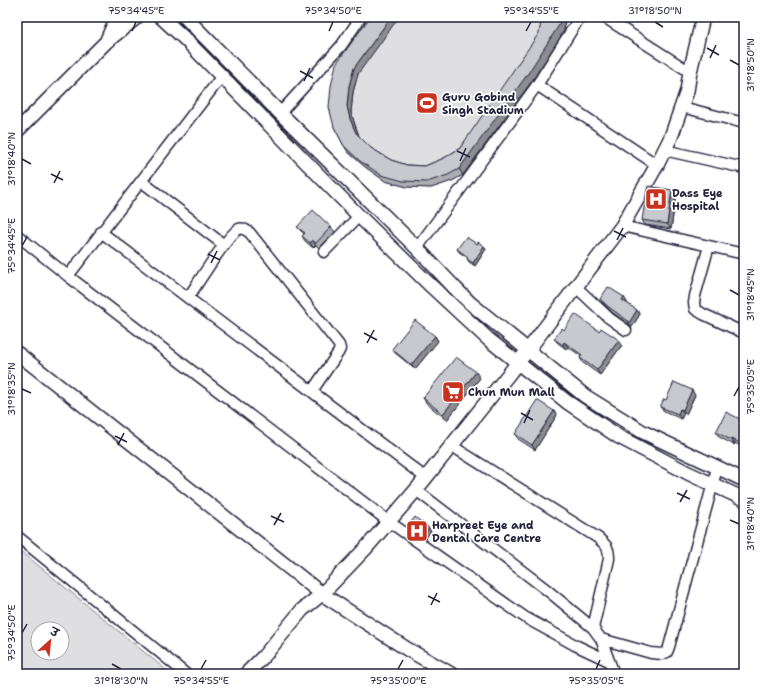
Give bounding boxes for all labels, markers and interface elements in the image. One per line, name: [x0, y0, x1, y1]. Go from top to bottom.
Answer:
text: 75°34'45"E: [108, 4, 164, 17]
text: 75°34'50"E: [304, 4, 362, 17]
text: 75°34'55"E: [503, 4, 559, 17]
text: 31°18'50"N: [628, 4, 682, 17]
text: 31°18'50"N: [744, 38, 757, 92]
sports icon: Guru Gobind Singh Stadium: [414, 90, 440, 116]
place label: Guru Gobind Singh Stadium: [442, 90, 524, 118]
text: 31°18'40"N: [5, 132, 18, 186]
hospital icon: Dass Eye Hospital: [643, 186, 669, 212]
place label: Dass Eye Hospital: [672, 186, 723, 214]
text: 75°34'45"E: [5, 218, 18, 274]
text: 31°18'45"N: [744, 268, 757, 322]
text: 75°35'05"E: [744, 359, 757, 415]
text: 31°18'35"N: [5, 362, 18, 416]
supermarket icon: Chun Mun Mall: [440, 379, 466, 405]
place label: Chun Mun Mall: [468, 385, 555, 400]
text: 31°18'40"N: [744, 497, 757, 551]
hospital icon: Harpreet Eye and Dental Care Centre: [404, 518, 430, 544]
place label: Harpreet Eye and Dental Care Centre: [432, 518, 542, 546]
text: 75°34'50"E: [5, 604, 18, 662]
north arrow: [30, 621, 70, 661]
text: उ: [47, 624, 62, 642]
text: 31°18'30"N: [94, 674, 148, 687]
text: 75°34'55"E: [173, 674, 229, 687]
text: 75°35'00"E: [369, 674, 427, 687]
text: 75°35'05"E: [568, 674, 624, 687]

